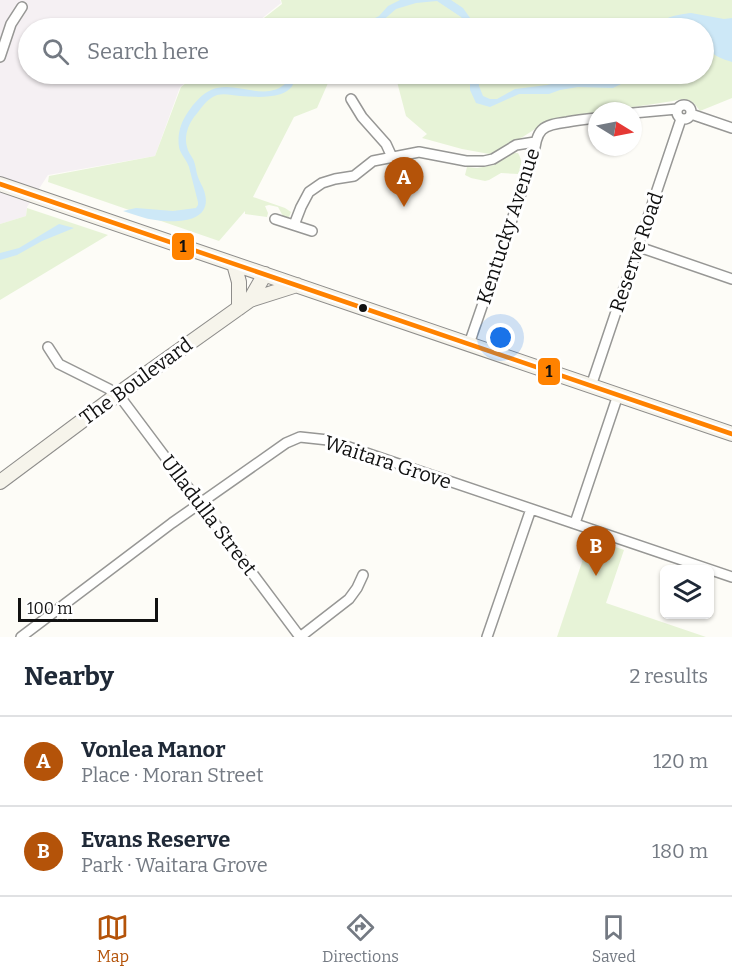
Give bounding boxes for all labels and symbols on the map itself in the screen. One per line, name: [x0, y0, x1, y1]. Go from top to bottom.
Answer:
north arrow: [588, 102, 642, 156]
street label: Kentucky Avenue: [471, 145, 545, 307]
pin: A: [384, 158, 424, 207]
street label: Reserve Road: [604, 189, 668, 315]
line badge: 1: [171, 232, 195, 261]
text: 1: [180, 237, 187, 256]
unlabelled marker: [357, 302, 369, 314]
your location: [486, 323, 515, 352]
street label: The Boulevard: [75, 332, 197, 430]
line badge: 1: [537, 357, 561, 386]
text: 1: [546, 362, 553, 381]
street label: Waitara Grove: [321, 430, 455, 494]
street label: Ulladulla Street: [156, 450, 262, 580]
pin: B: [576, 526, 616, 576]
scale bar: [18, 595, 158, 622]

